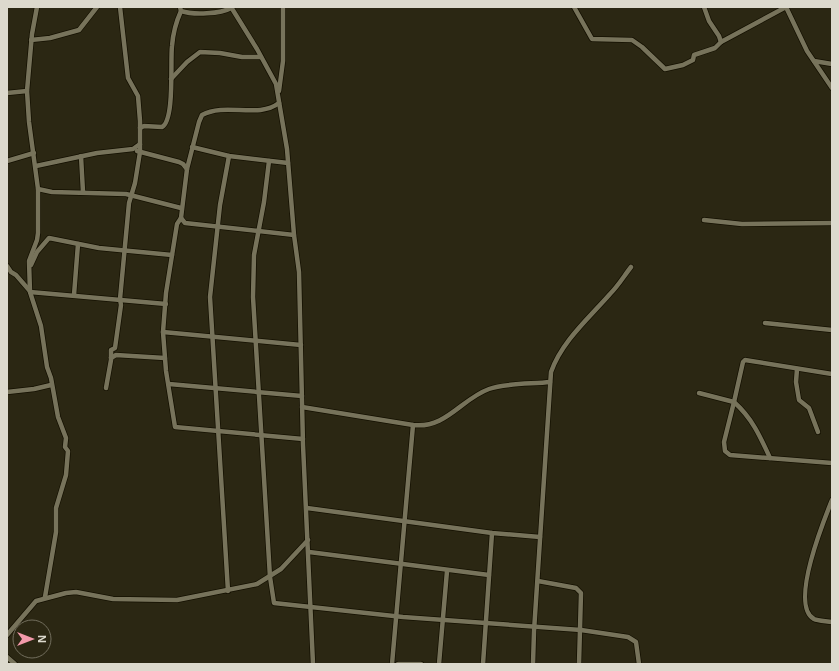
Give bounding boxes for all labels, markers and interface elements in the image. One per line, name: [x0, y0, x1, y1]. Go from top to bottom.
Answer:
north arrow: [12, 619, 52, 659]
text: N: [36, 635, 48, 643]

